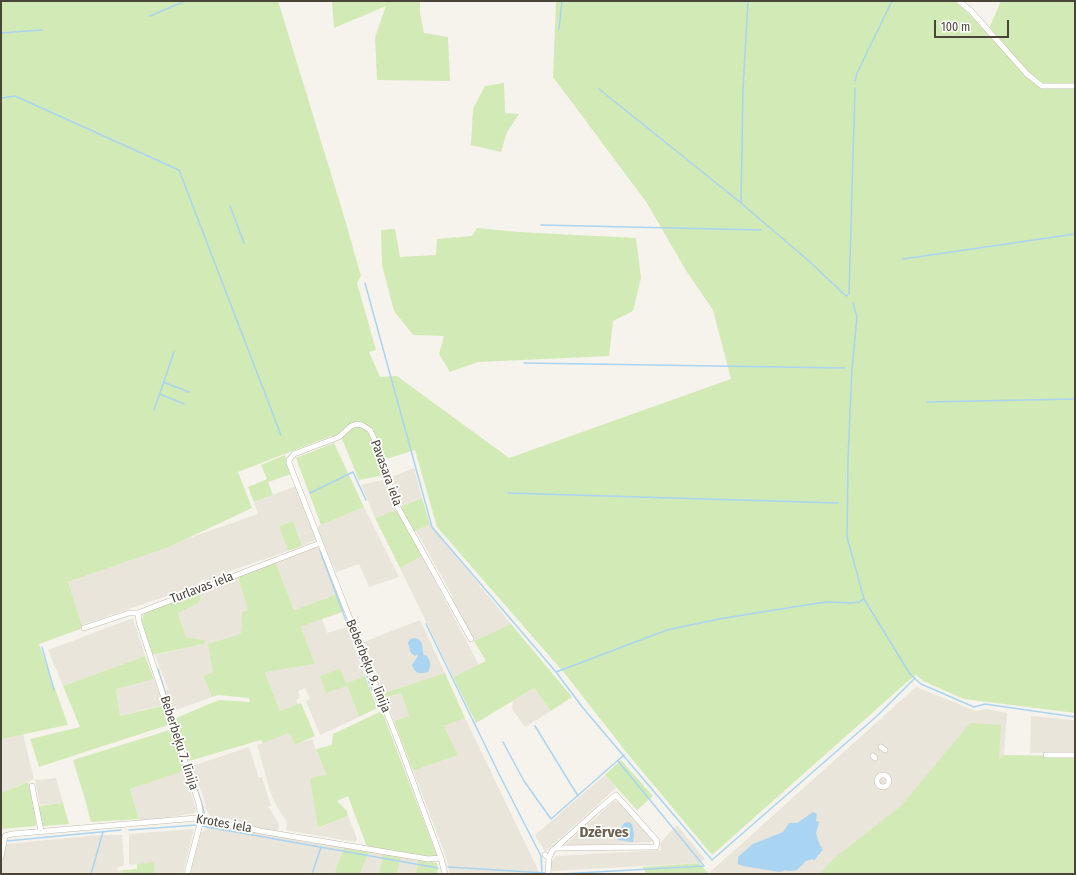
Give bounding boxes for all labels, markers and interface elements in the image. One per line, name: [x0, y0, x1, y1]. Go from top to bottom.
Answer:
scale bar: [936, 12, 1011, 38]
text: 100 m: [941, 20, 970, 34]
street label: Pavasara iela: [367, 438, 405, 508]
street label: Turlavas iela: [168, 569, 236, 607]
street label: Beberbeķu 9. līnija: [342, 617, 394, 715]
street label: Beberbeķu 7. līnija: [156, 694, 202, 792]
street label: Krotes iela: [195, 811, 253, 837]
district label: Dzērves: [579, 824, 629, 842]

